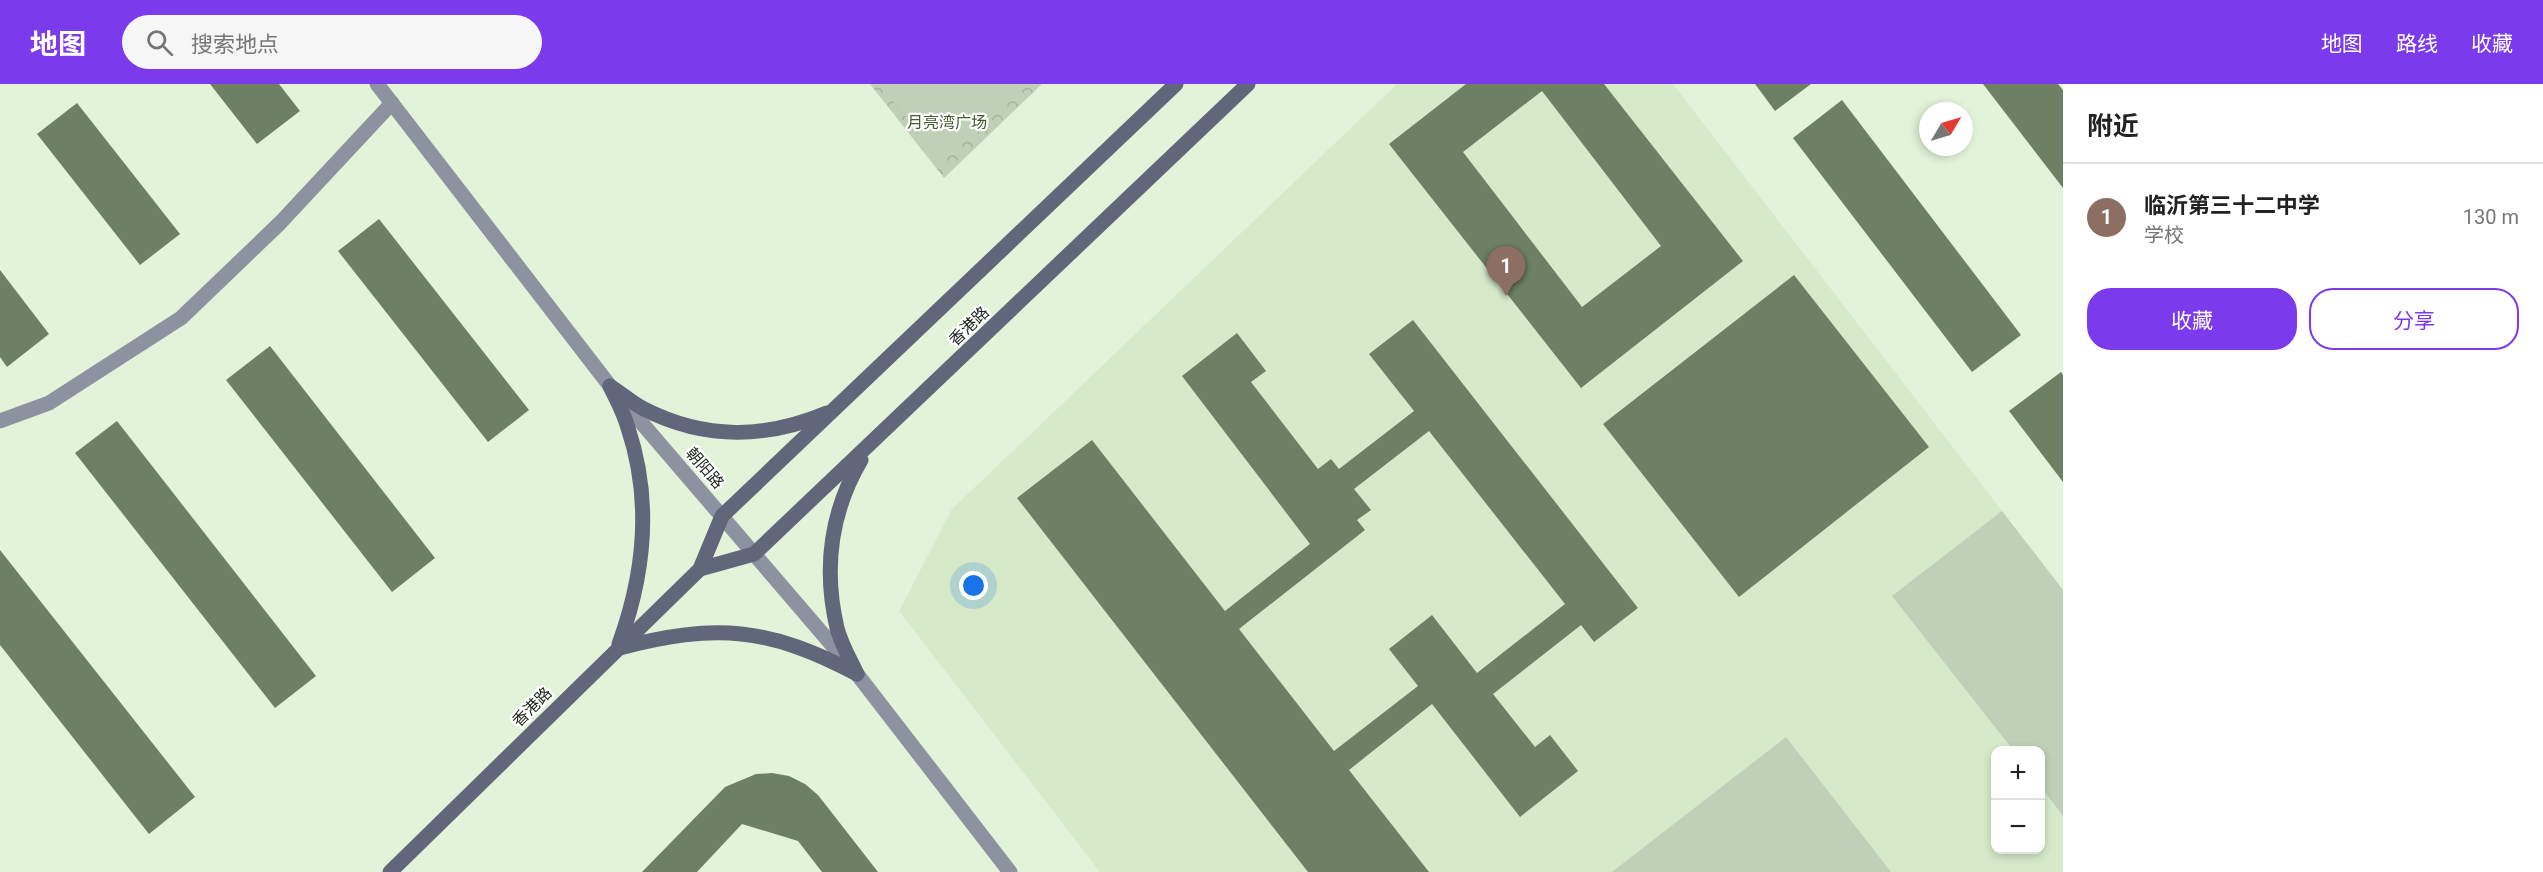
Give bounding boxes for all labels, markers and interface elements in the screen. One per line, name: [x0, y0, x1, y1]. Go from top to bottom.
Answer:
search box: [122, 15, 542, 69]
icon: search: [143, 26, 176, 59]
text: 地图: [30, 28, 86, 61]
text: 搜索地点: [191, 32, 279, 57]
text: 地图: [2321, 32, 2363, 56]
text: 路线: [2396, 32, 2438, 56]
text: 收藏: [2471, 32, 2513, 56]
north arrow: [1919, 102, 1973, 156]
text: 附近: [2087, 111, 2139, 141]
park label: 月亮湾广场: [907, 113, 987, 132]
text: 临沂第三十二中学: [2144, 193, 2320, 218]
text: 1: [2101, 205, 2112, 229]
text: 130 m: [2463, 205, 2519, 229]
text: 学校: [2144, 223, 2184, 247]
pin: 1: [1486, 246, 1526, 296]
button: 收藏: [2087, 288, 2297, 350]
button: 分享: [2309, 288, 2519, 350]
street label: 香港路: [945, 302, 993, 350]
street label: 朝阳路: [682, 444, 728, 492]
your location: [959, 571, 988, 600]
street label: 香港路: [508, 683, 556, 731]
map controls: [1991, 746, 2045, 854]
button: +: [1991, 746, 2045, 800]
button: −: [1991, 800, 2045, 854]

